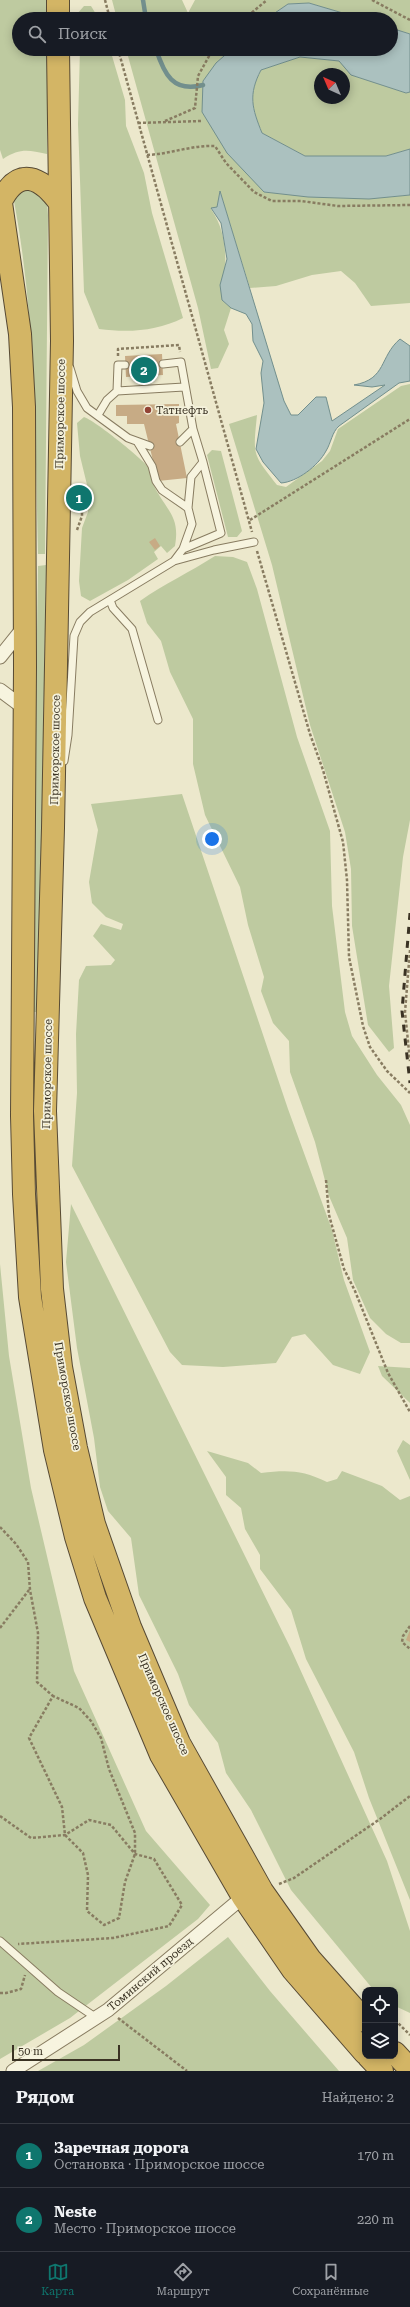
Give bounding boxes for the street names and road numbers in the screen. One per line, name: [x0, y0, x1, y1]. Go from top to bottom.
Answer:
street label: Приморское шоссе: [53, 359, 68, 469]
street label: Приморское шоссе: [48, 695, 63, 805]
street label: Приморское шоссе: [40, 1019, 55, 1129]
street label: Приморское шоссе: [52, 1341, 83, 1451]
street label: Приморское шоссе: [135, 1651, 192, 1757]
street label: Томинский проезд: [105, 1935, 196, 2014]

